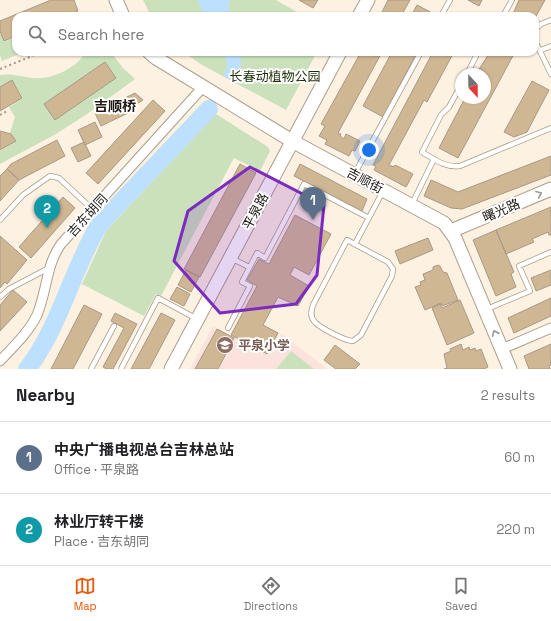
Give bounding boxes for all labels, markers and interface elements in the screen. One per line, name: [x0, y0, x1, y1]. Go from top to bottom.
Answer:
search box: [12, 12, 539, 56]
icon: search: [26, 23, 48, 45]
text: Search here: [58, 25, 144, 44]
park label: 长春动植物公园: [229, 68, 321, 85]
north arrow: [455, 68, 491, 104]
district label: 吉顺桥: [94, 97, 136, 115]
your location: [359, 140, 379, 160]
street label: 吉顺街: [344, 164, 386, 197]
pin: 1: [300, 187, 326, 220]
street label: 吉东胡同: [64, 190, 111, 240]
street label: 平泉路: [239, 190, 272, 232]
one-way arrow: [534, 191, 542, 199]
pin: 2: [34, 195, 60, 228]
street label: 曙光路: [480, 195, 522, 226]
one-way arrow: [492, 330, 500, 338]
school or university icon: 平泉小学: [215, 335, 235, 355]
place label: 平泉小学: [238, 337, 290, 354]
text: Nearby: [16, 384, 75, 406]
text: 2 results: [481, 387, 535, 404]
text: 中央广播电视总台吉林总站: [54, 440, 234, 459]
text: 1: [26, 449, 32, 466]
text: 60 m: [504, 449, 535, 466]
text: Office · 平泉路: [54, 461, 139, 478]
text: 林业厅转干楼: [54, 512, 144, 531]
text: 2: [25, 521, 33, 538]
text: 220 m: [496, 521, 535, 538]
text: Place · 吉东胡同: [54, 533, 149, 550]
tab: Map: [74, 575, 97, 613]
tab: Directions: [244, 575, 298, 613]
tab: Saved: [445, 575, 477, 613]

